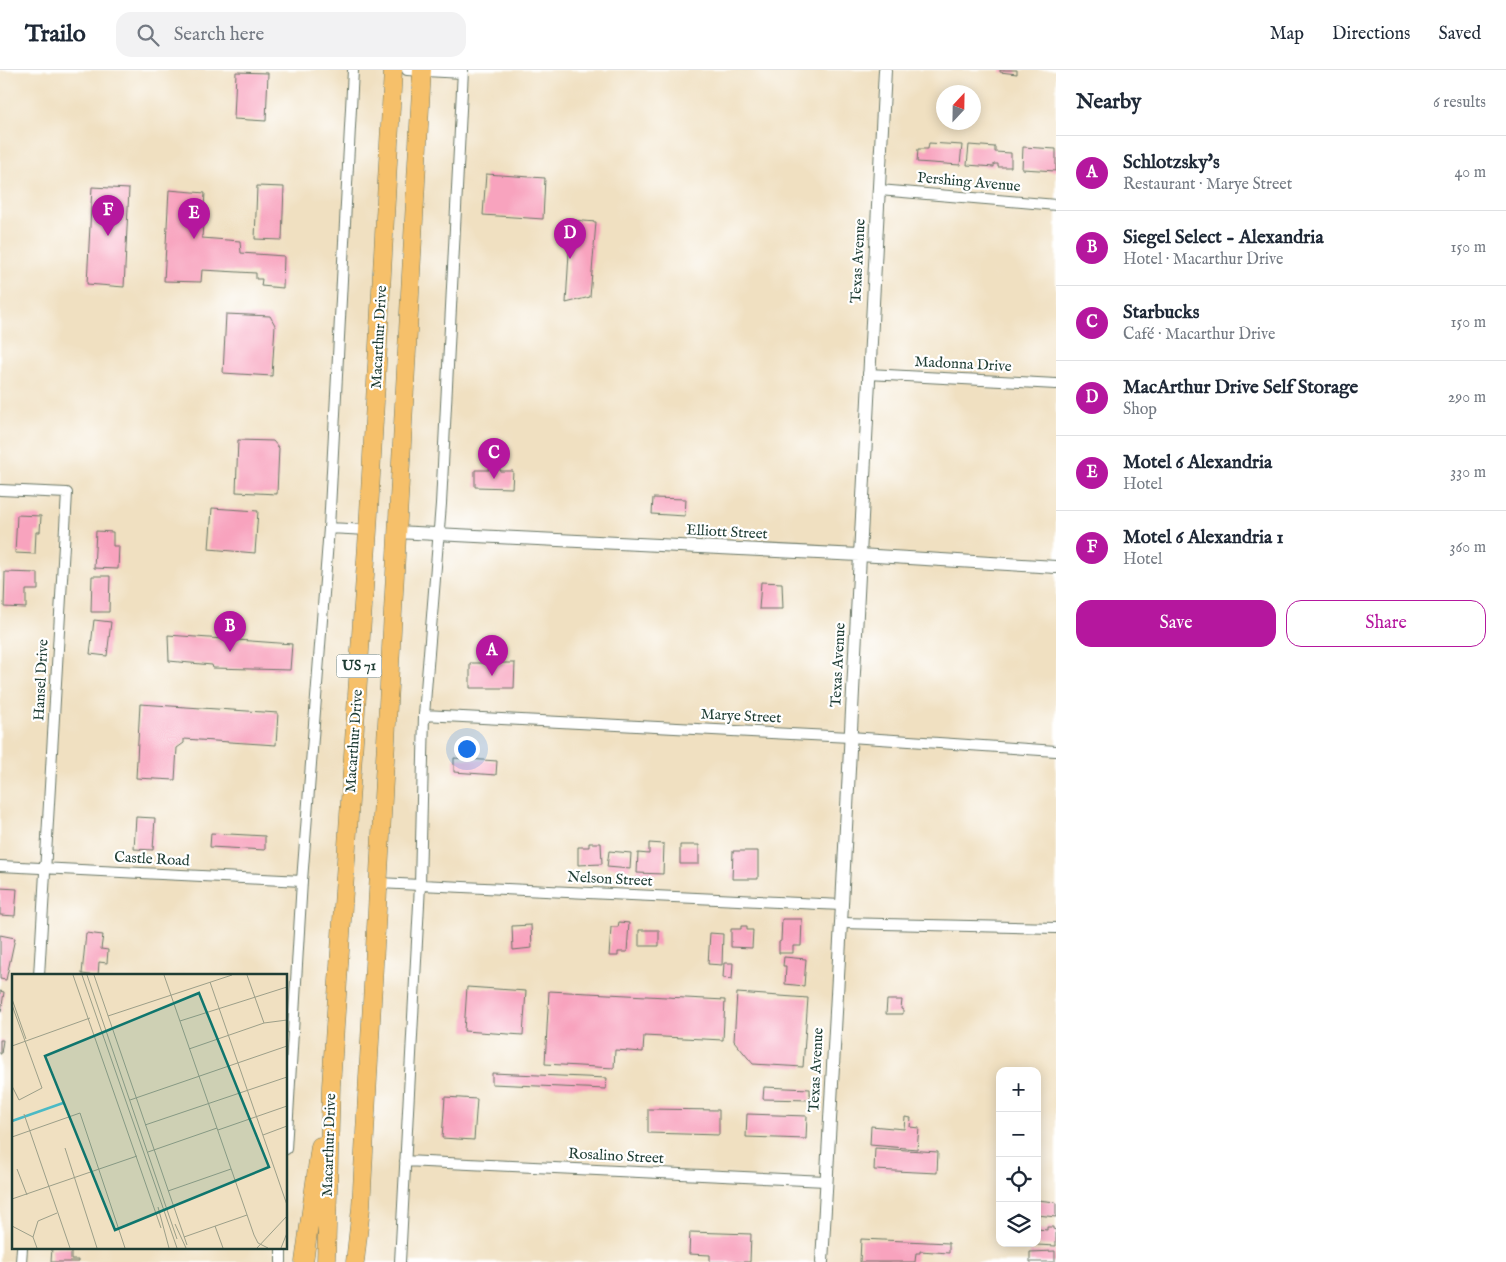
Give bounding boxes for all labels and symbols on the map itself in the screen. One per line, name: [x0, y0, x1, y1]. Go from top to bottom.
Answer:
north arrow: [936, 85, 981, 130]
street label: Pershing Avenue: [917, 168, 1021, 196]
pin: F: [92, 195, 124, 236]
pin: E: [178, 198, 210, 239]
pin: D: [554, 218, 586, 259]
street label: Texas Avenue: [846, 218, 870, 304]
street label: Macarthur Drive: [367, 285, 391, 389]
street label: Madonna Drive: [914, 352, 1012, 376]
pin: C: [478, 438, 510, 479]
street label: Elliott Street: [686, 520, 768, 544]
pin: B: [214, 611, 246, 652]
street label: Texas Avenue: [826, 622, 850, 708]
pin: A: [476, 635, 508, 676]
street label: Hansel Drive: [29, 639, 53, 721]
road number: US 71: [336, 654, 382, 678]
street label: Macarthur Drive: [341, 689, 367, 793]
street label: Marye Street: [700, 704, 782, 728]
your location: [454, 736, 480, 762]
street label: Castle Road: [114, 848, 191, 871]
street label: Nelson Street: [567, 867, 653, 891]
inset map: [12, 974, 288, 1250]
street label: Texas Avenue: [804, 1027, 828, 1113]
street label: Macarthur Drive: [318, 1093, 340, 1197]
street label: Rosalino Street: [568, 1144, 664, 1168]

